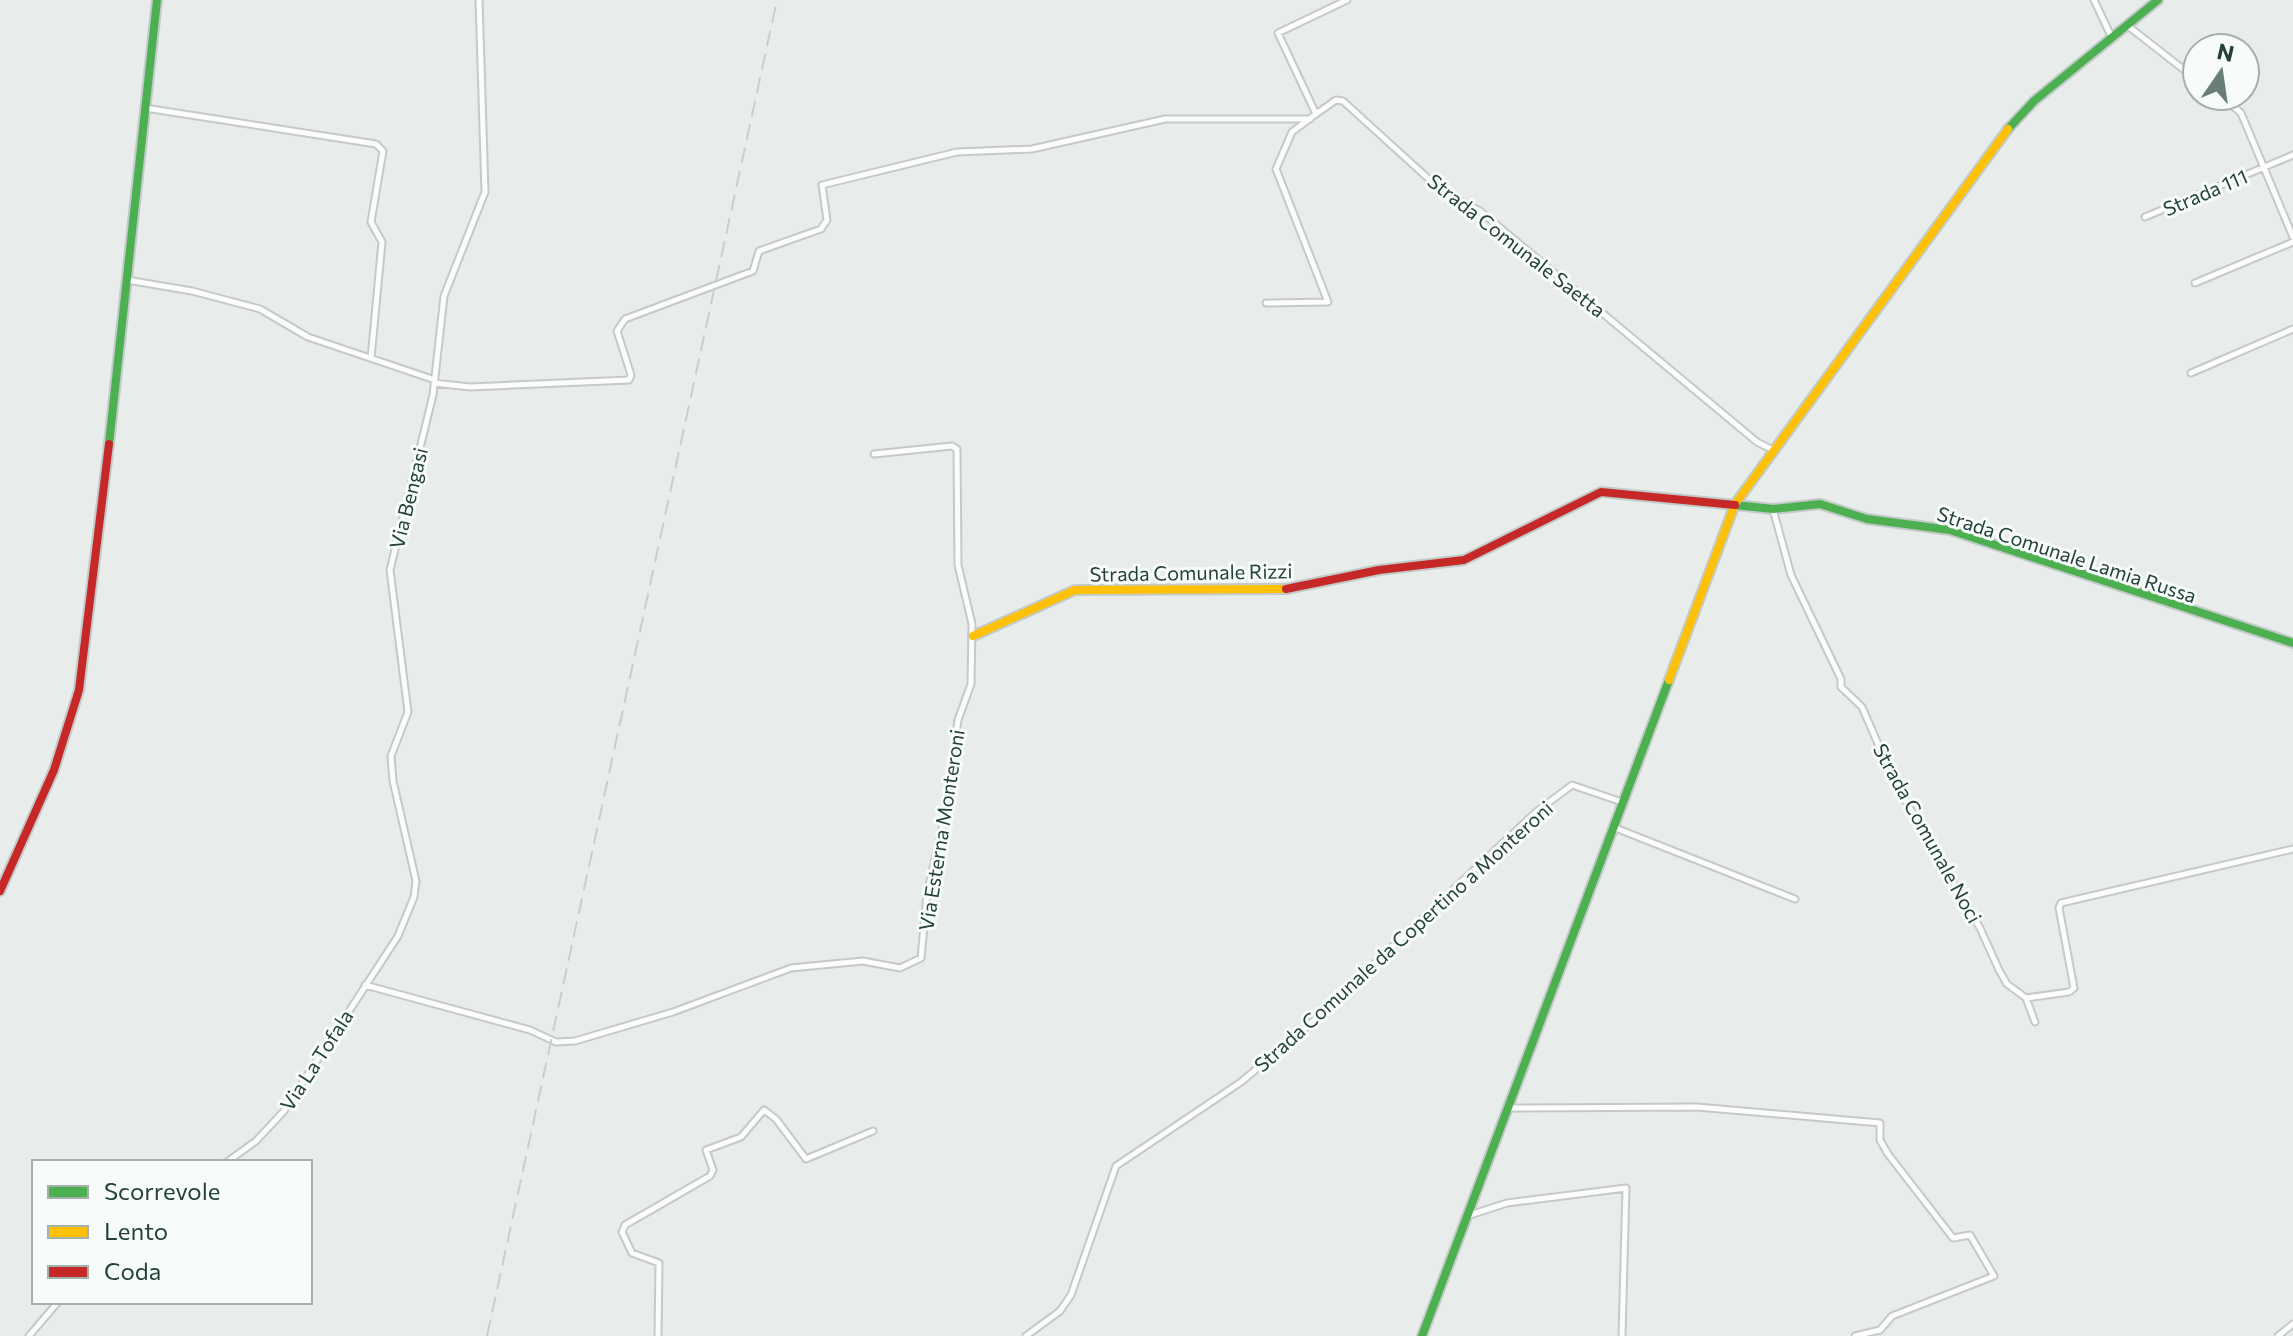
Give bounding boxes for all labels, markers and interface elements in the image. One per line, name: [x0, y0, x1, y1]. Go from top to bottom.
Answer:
north arrow: [2181, 32, 2261, 112]
text: N: [2215, 37, 2237, 67]
street label: Strada 111: [2159, 163, 2251, 221]
street label: Strada Comunale Saetta: [1423, 168, 1611, 322]
street label: Via Bengasi: [384, 445, 432, 551]
street label: Strada Comunale Lamia Russa: [1934, 501, 2200, 607]
street label: Strada Comunale Rizzi: [1089, 558, 1293, 586]
street label: Via Esterna Monteroni: [913, 728, 969, 932]
street label: Strada Comunale Noci: [1869, 739, 1987, 927]
street label: Strada Comunale da Copertino a Monteroni: [1249, 795, 1557, 1077]
street label: Via La Tofala: [274, 1005, 358, 1115]
legend: [32, 1160, 312, 1304]
text: Scorrevole: [104, 1176, 220, 1205]
text: Lento: [104, 1216, 168, 1245]
text: Coda: [104, 1256, 161, 1285]

